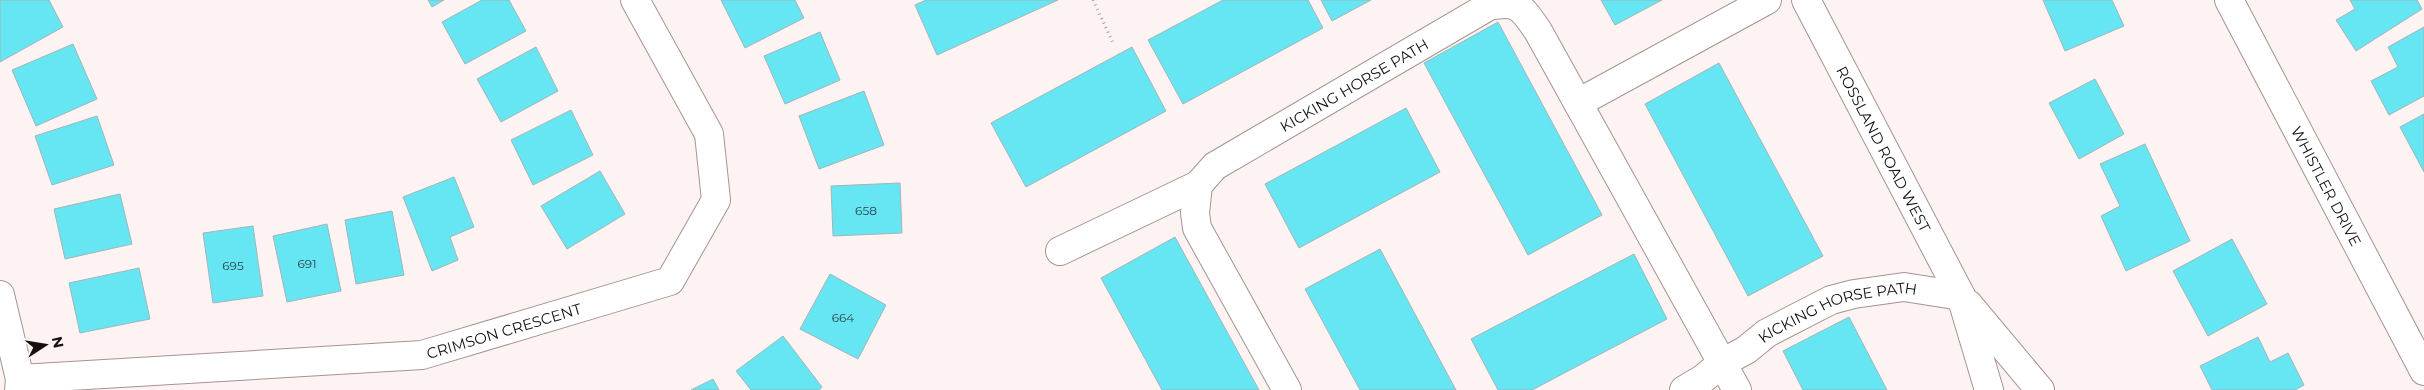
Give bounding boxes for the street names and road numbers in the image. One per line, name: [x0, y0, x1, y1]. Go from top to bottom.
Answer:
street label: KICKING HORSE PATH: [1276, 34, 1432, 136]
street label: ROSSLAND ROAD WEST: [1833, 63, 1935, 235]
street label: WHISTLER DRIVE: [2287, 123, 2366, 249]
street label: KICKING HORSE PATH: [1754, 277, 1918, 346]
street label: CRIMSON CRESCENT: [424, 298, 584, 363]

